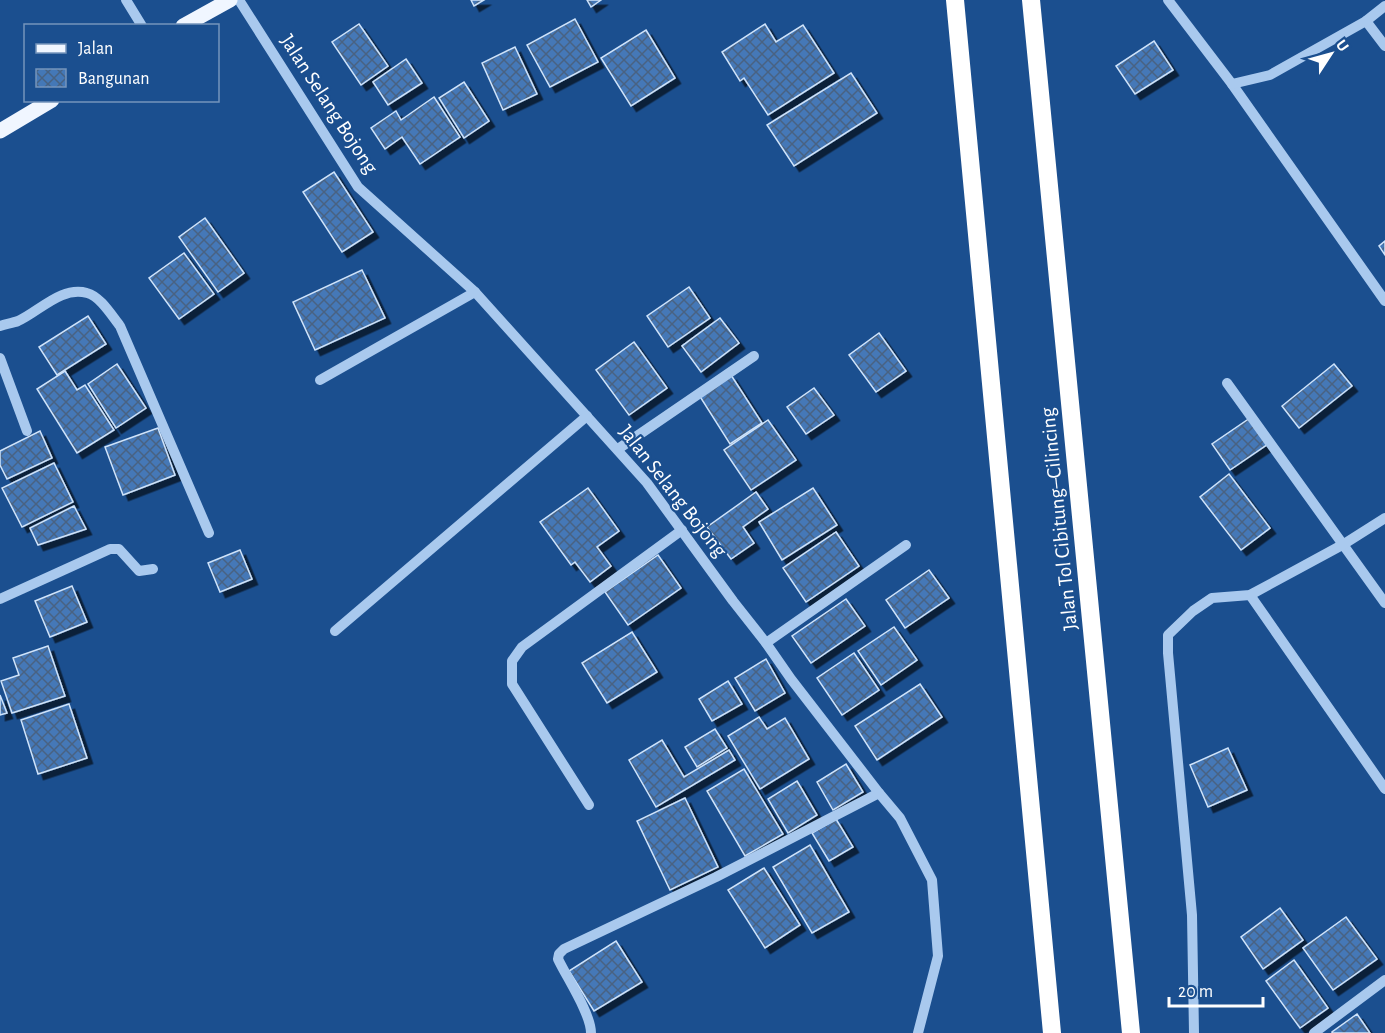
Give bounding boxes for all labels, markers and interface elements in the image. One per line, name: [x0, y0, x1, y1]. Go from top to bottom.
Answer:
legend: [24, 24, 219, 102]
north arrow: [1301, 24, 1361, 84]
street label: Jalan Selang Bojong: [276, 31, 382, 178]
text: U: [1333, 37, 1352, 55]
text: Jalan: [78, 40, 113, 58]
text: Bangunan: [78, 70, 150, 88]
street label: Jalan Tol Cibitung–Cilincing: [1037, 406, 1081, 632]
street label: Jalan Selang Bojong: [615, 421, 731, 562]
scale bar: [1169, 970, 1264, 1008]
text: 20 m: [1178, 983, 1213, 1001]

